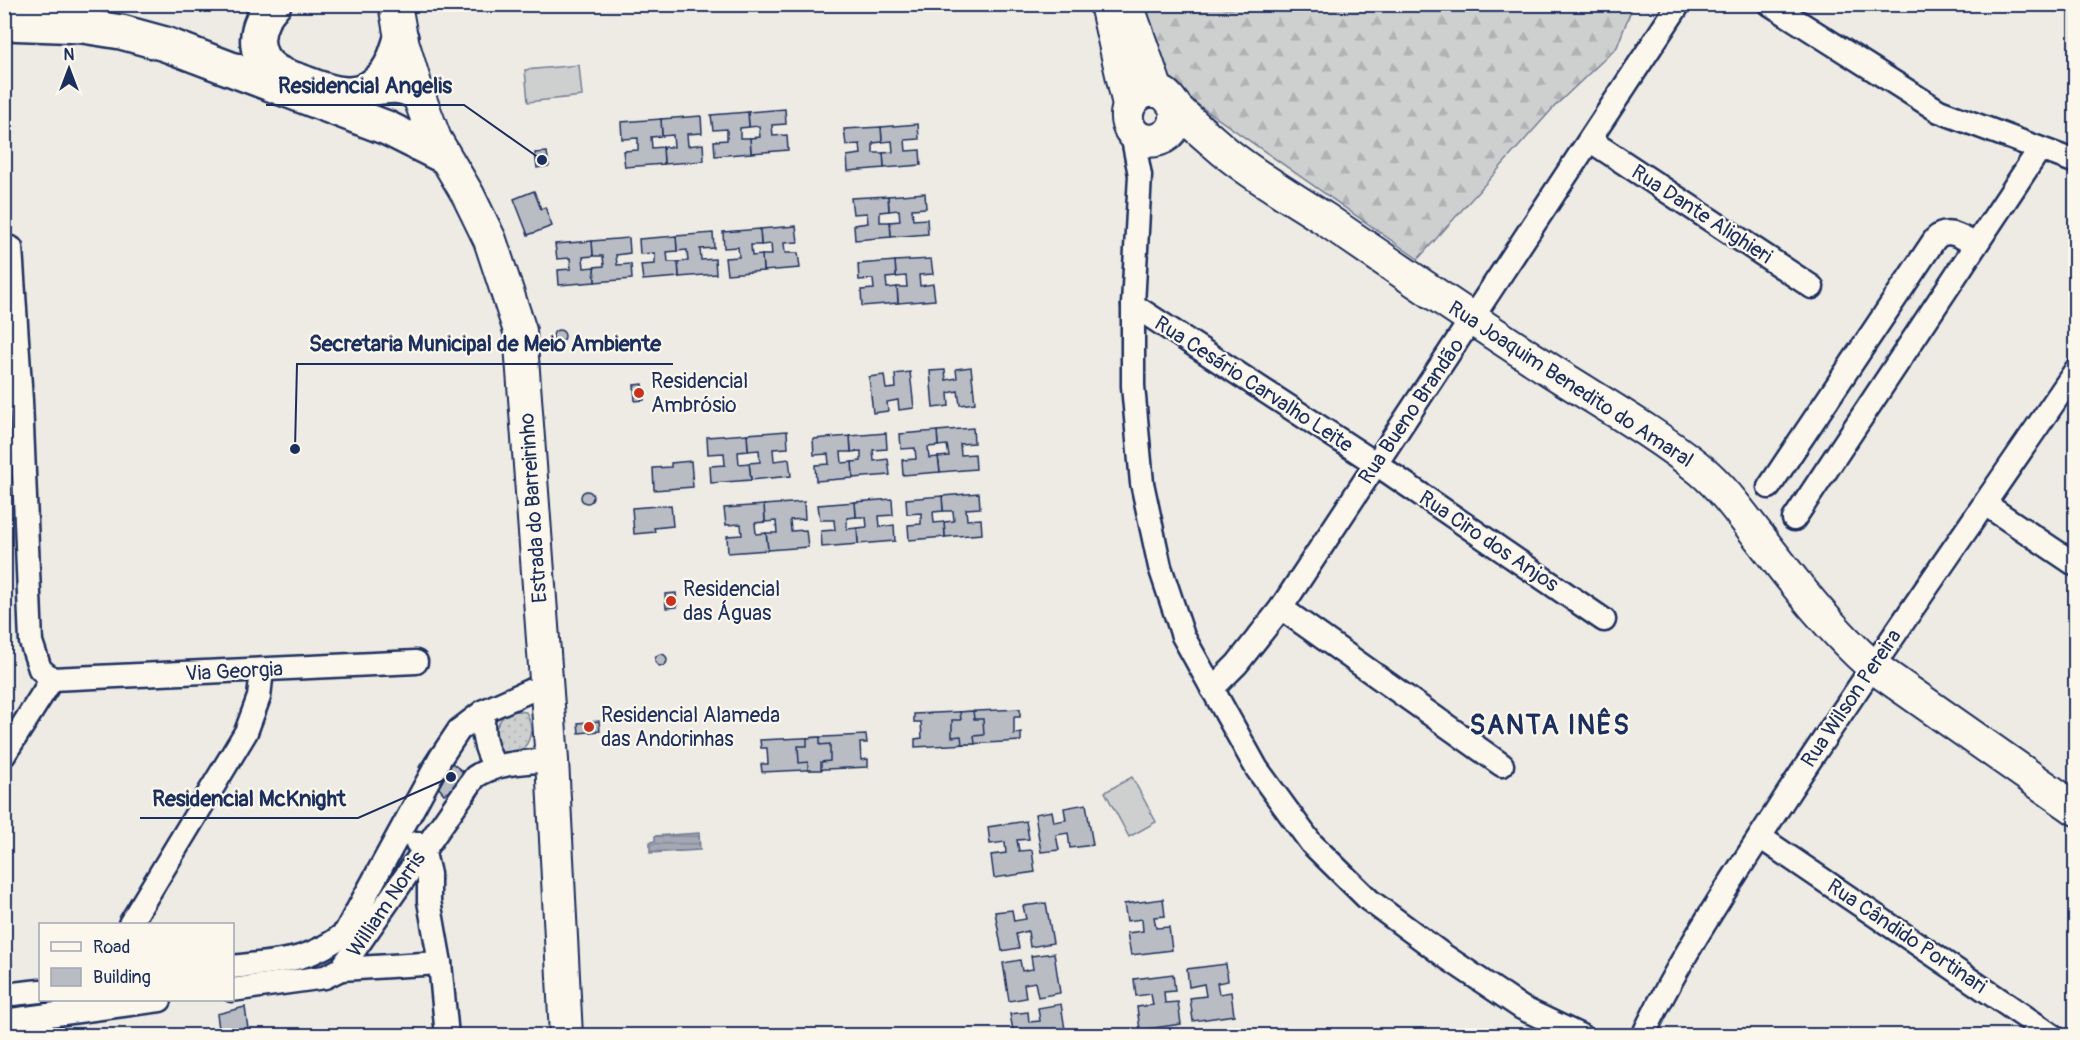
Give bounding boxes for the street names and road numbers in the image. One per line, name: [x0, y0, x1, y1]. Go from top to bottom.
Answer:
street label: Rua Dante Alighieri: [1626, 159, 1778, 270]
street label: Rua Joaquim Benedito do Amaral: [1443, 295, 1698, 474]
street label: Rua Cesário Carvalho Leite: [1149, 310, 1359, 459]
street label: Rua Bueno Brandão: [1353, 333, 1470, 489]
street label: Estrada do Barreirinho: [513, 412, 554, 604]
street label: Rua Ciro dos Anjos: [1414, 485, 1564, 598]
street label: Rua Wilson Pereira: [1795, 624, 1908, 773]
street label: Via Georgia: [185, 655, 284, 688]
street label: William Norris: [341, 846, 432, 962]
street label: Rua Cândido Portinari: [1822, 873, 1992, 1000]

